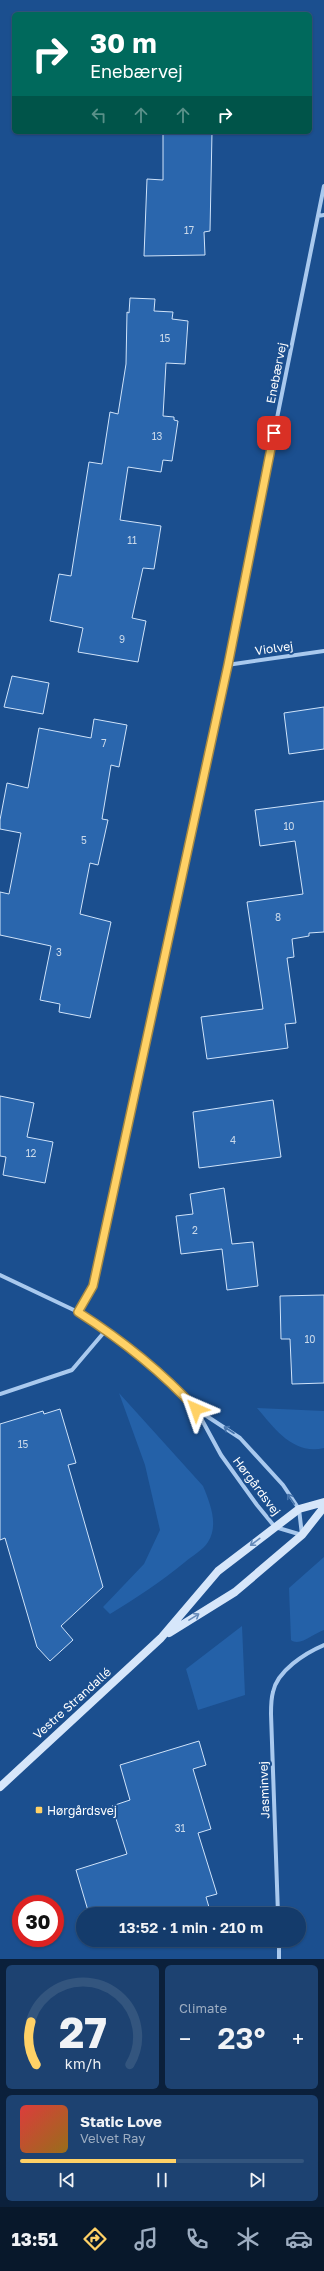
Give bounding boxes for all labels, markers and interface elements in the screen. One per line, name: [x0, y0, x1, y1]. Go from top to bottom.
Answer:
text: 30 m: [90, 26, 157, 59]
icon: right: [24, 28, 76, 80]
text: Enebærvej: [90, 60, 183, 82]
icon: left: [88, 104, 110, 126]
icon: ahead: [130, 104, 152, 126]
icon: ahead: [172, 104, 194, 126]
icon: right: [214, 104, 236, 126]
house number: 17: [184, 224, 194, 236]
house number: 15: [160, 332, 171, 344]
street label: Enebærvej: [263, 341, 289, 405]
pin: [257, 416, 291, 450]
icon: arrive: [263, 422, 285, 444]
house number: 13: [152, 430, 162, 442]
house number: 11: [127, 534, 137, 546]
house number: 9: [119, 633, 125, 645]
street label: Violvej: [254, 638, 294, 658]
house number: 7: [101, 737, 107, 749]
house number: 10: [283, 820, 295, 832]
house number: 5: [81, 834, 87, 846]
house number: 8: [275, 911, 281, 923]
house number: 3: [56, 946, 62, 958]
house number: 4: [230, 1134, 236, 1146]
house number: 12: [26, 1147, 37, 1159]
house number: 2: [192, 1224, 198, 1236]
house number: 10: [304, 1333, 316, 1345]
position arrow: [175, 1388, 217, 1430]
one-way arrow: [223, 1426, 234, 1435]
house number: 15: [18, 1438, 29, 1450]
street label: Hørgårdsvej: [230, 1454, 284, 1518]
one-way arrow: [287, 1493, 295, 1505]
one-way arrow: [249, 1538, 260, 1546]
one-way arrow: [188, 1613, 199, 1621]
street label: Vestre Strandallé: [30, 1664, 114, 1742]
street label: Jasminvej: [256, 1761, 272, 1819]
place label: Hørgårdsvej: [47, 1803, 117, 1818]
marker: Hørgårdsvej: [34, 1805, 44, 1815]
house number: 31: [175, 1822, 185, 1834]
speed limit sign: 30: [12, 1895, 64, 1947]
text: 13:52 · 1 min · 210 m: [119, 1918, 263, 1936]
text: Climate: [179, 2000, 227, 2016]
text: 27: [58, 2007, 107, 2057]
text: 23°: [218, 2020, 265, 2056]
text: −: [179, 2025, 191, 2052]
text: +: [292, 2025, 304, 2052]
text: km/h: [64, 2055, 101, 2072]
text: Static Love: [80, 2112, 162, 2130]
text: Velvet Ray: [80, 2130, 145, 2146]
icon: previous: [56, 2169, 78, 2191]
icon: pause: [151, 2169, 173, 2191]
icon: next: [246, 2169, 268, 2191]
icon: directions: [81, 2225, 109, 2253]
icon: music: [132, 2225, 160, 2253]
icon: phone: [183, 2225, 211, 2253]
icon: climate: [234, 2225, 262, 2253]
icon: car: [285, 2225, 313, 2253]
text: 13:51: [11, 2228, 58, 2250]

